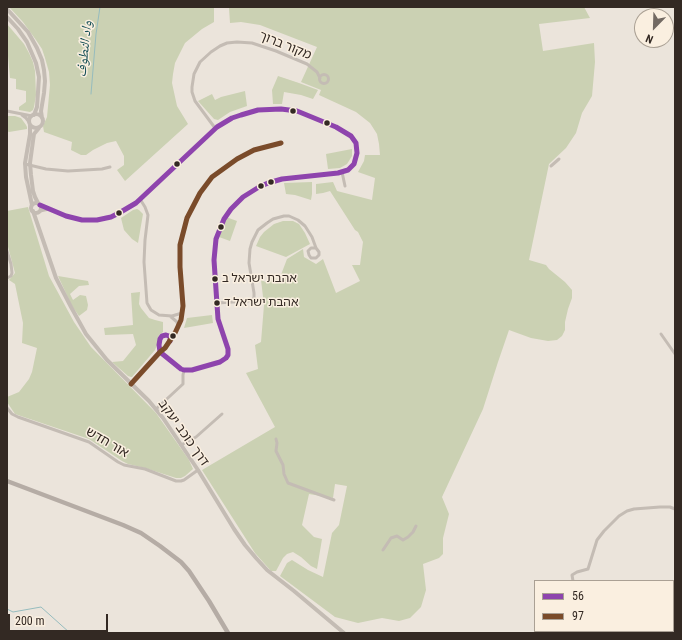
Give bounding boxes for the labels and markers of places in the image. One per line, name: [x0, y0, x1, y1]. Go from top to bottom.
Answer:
unlabelled marker: [288, 106, 298, 116]
unlabelled marker: [322, 118, 332, 128]
unlabelled marker: [172, 159, 182, 169]
unlabelled marker: [266, 177, 276, 187]
unlabelled marker: [256, 181, 266, 191]
unlabelled marker: [114, 208, 124, 218]
unlabelled marker: [216, 222, 226, 232]
place label: אהבת ישראל ב: [222, 272, 297, 286]
marker: אהבת ישראל ב: [210, 274, 220, 284]
place label: אהבת ישראל ד: [224, 296, 298, 310]
marker: אהבת ישראל ד: [212, 298, 222, 308]
unlabelled marker: [168, 331, 178, 341]

